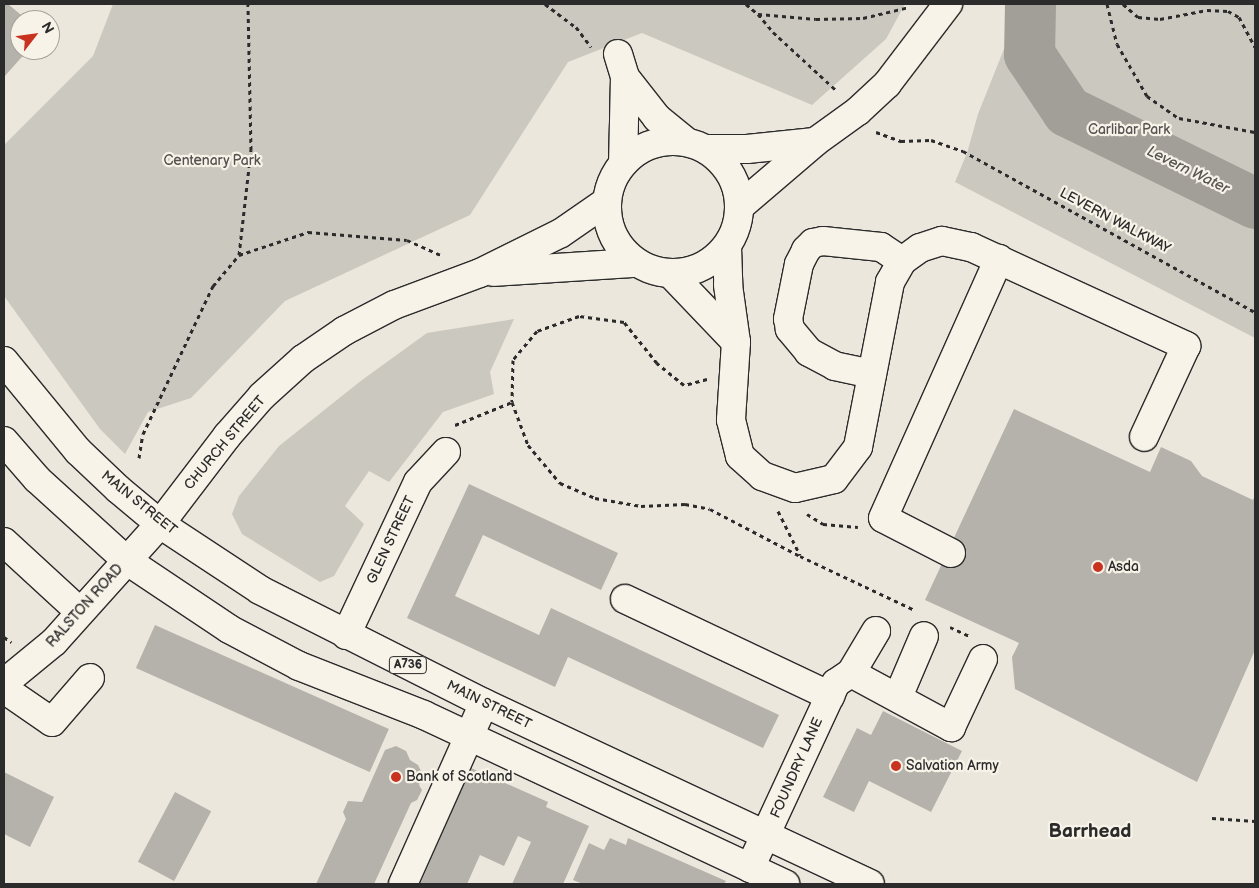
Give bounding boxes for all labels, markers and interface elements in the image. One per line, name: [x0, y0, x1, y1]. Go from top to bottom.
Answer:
north arrow: [10, 10, 60, 60]
text: N: [38, 19, 58, 37]
park label: Carlibar Park: [1088, 122, 1170, 138]
water label: Levern Water: [1144, 142, 1232, 198]
park label: Centenary Park: [163, 153, 261, 169]
street label: LEVERN WALKWAY: [1056, 185, 1174, 257]
street label: CHURCH STREET: [181, 392, 269, 494]
street label: MAIN STREET: [98, 467, 180, 539]
street label: GLEN STREET: [363, 493, 419, 587]
place label: Asda: [1108, 559, 1139, 575]
street label: RALSTON ROAD: [43, 561, 127, 651]
marker: Asda: [1092, 561, 1104, 573]
road number: A736: [388, 656, 428, 674]
street label: MAIN STREET: [444, 677, 534, 733]
street label: FOUNDRY LANE: [767, 715, 827, 821]
place label: Salvation Army: [906, 758, 999, 774]
marker: Salvation Army: [890, 760, 902, 772]
place label: Bank of Scotland: [406, 769, 513, 785]
marker: Bank of Scotland: [390, 771, 402, 783]
district label: Barrhead: [1049, 821, 1131, 843]

